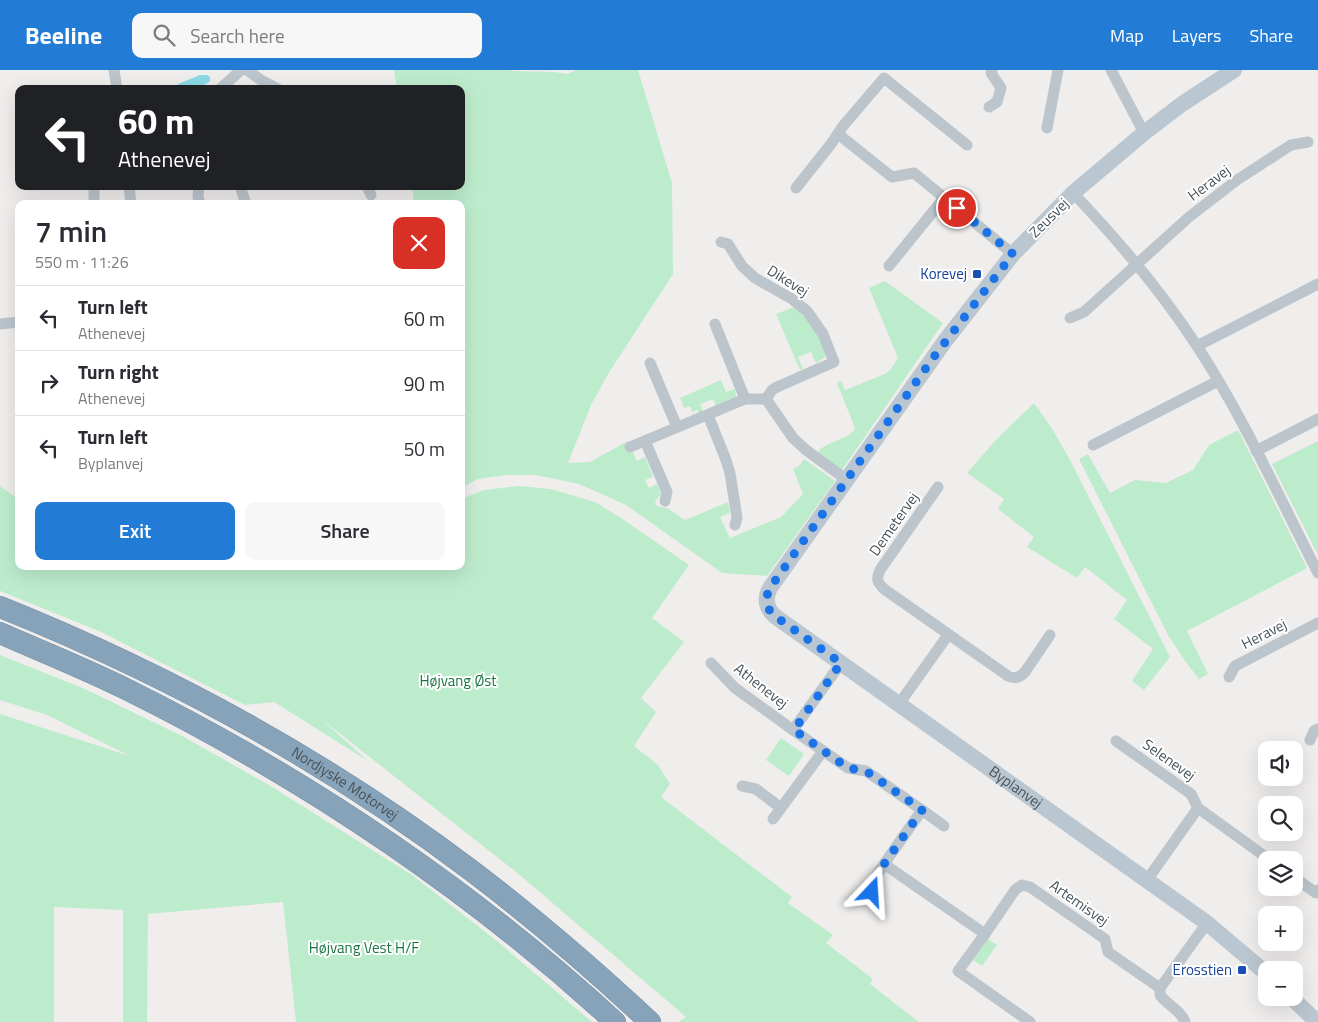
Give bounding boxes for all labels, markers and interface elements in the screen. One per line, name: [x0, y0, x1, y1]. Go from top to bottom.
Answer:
search box: [132, 13, 482, 58]
text: Beeline: [25, 17, 102, 53]
icon: search: [150, 21, 178, 49]
text: Search here: [190, 21, 285, 50]
text: Map: [1110, 22, 1144, 49]
text: Layers: [1172, 22, 1221, 49]
text: Share: [1249, 22, 1293, 49]
text: 60 m: [118, 94, 194, 148]
icon: left: [35, 105, 100, 170]
text: Athenevej: [118, 142, 211, 176]
street label: Heravej: [1183, 159, 1235, 206]
pin: [936, 187, 978, 229]
street label: Zeusvej: [1023, 192, 1074, 243]
icon: arrive: [943, 194, 971, 222]
text: 7 min: [35, 208, 107, 254]
button: close: [393, 217, 445, 269]
text: 550 m · 11:26: [35, 250, 129, 274]
street label: Dikevej: [763, 259, 814, 302]
place label: Korevej: [920, 262, 967, 285]
marker: Korevej: [971, 268, 983, 280]
text: Turn left: [78, 292, 148, 321]
icon: left: [35, 304, 63, 332]
text: 60 m: [404, 304, 445, 333]
text: Athenevej: [78, 321, 145, 345]
text: Turn right: [78, 357, 159, 386]
icon: right: [35, 369, 63, 397]
text: 90 m: [404, 369, 445, 398]
text: Athenevej: [78, 386, 145, 410]
text: Turn left: [78, 422, 148, 451]
icon: left: [35, 434, 63, 462]
text: 50 m: [404, 434, 445, 463]
text: Byplanvej: [78, 451, 143, 475]
street label: Demetervej: [863, 487, 924, 560]
button: Exit: [35, 502, 235, 560]
button: Share: [245, 502, 445, 560]
street label: Heravej: [1237, 612, 1290, 655]
street label: Athenevej: [729, 657, 793, 714]
park label: Højvang Øst: [419, 669, 497, 692]
street label: Selenevej: [1138, 733, 1201, 786]
street label: Nordjyske Motorvej: [287, 741, 403, 826]
map controls: [1258, 741, 1303, 1006]
button: sound: [1258, 741, 1303, 786]
street label: Byplanvej: [984, 760, 1048, 814]
button: search: [1258, 796, 1303, 841]
button: layers: [1258, 851, 1303, 896]
position arrow: [845, 865, 897, 917]
street label: Artemisvej: [1045, 874, 1114, 931]
button: +: [1258, 906, 1303, 951]
park label: Højvang Vest H/F: [309, 936, 419, 959]
place label: Erosstien: [1173, 958, 1232, 981]
button: −: [1258, 961, 1303, 1006]
marker: Erosstien: [1236, 964, 1248, 976]

